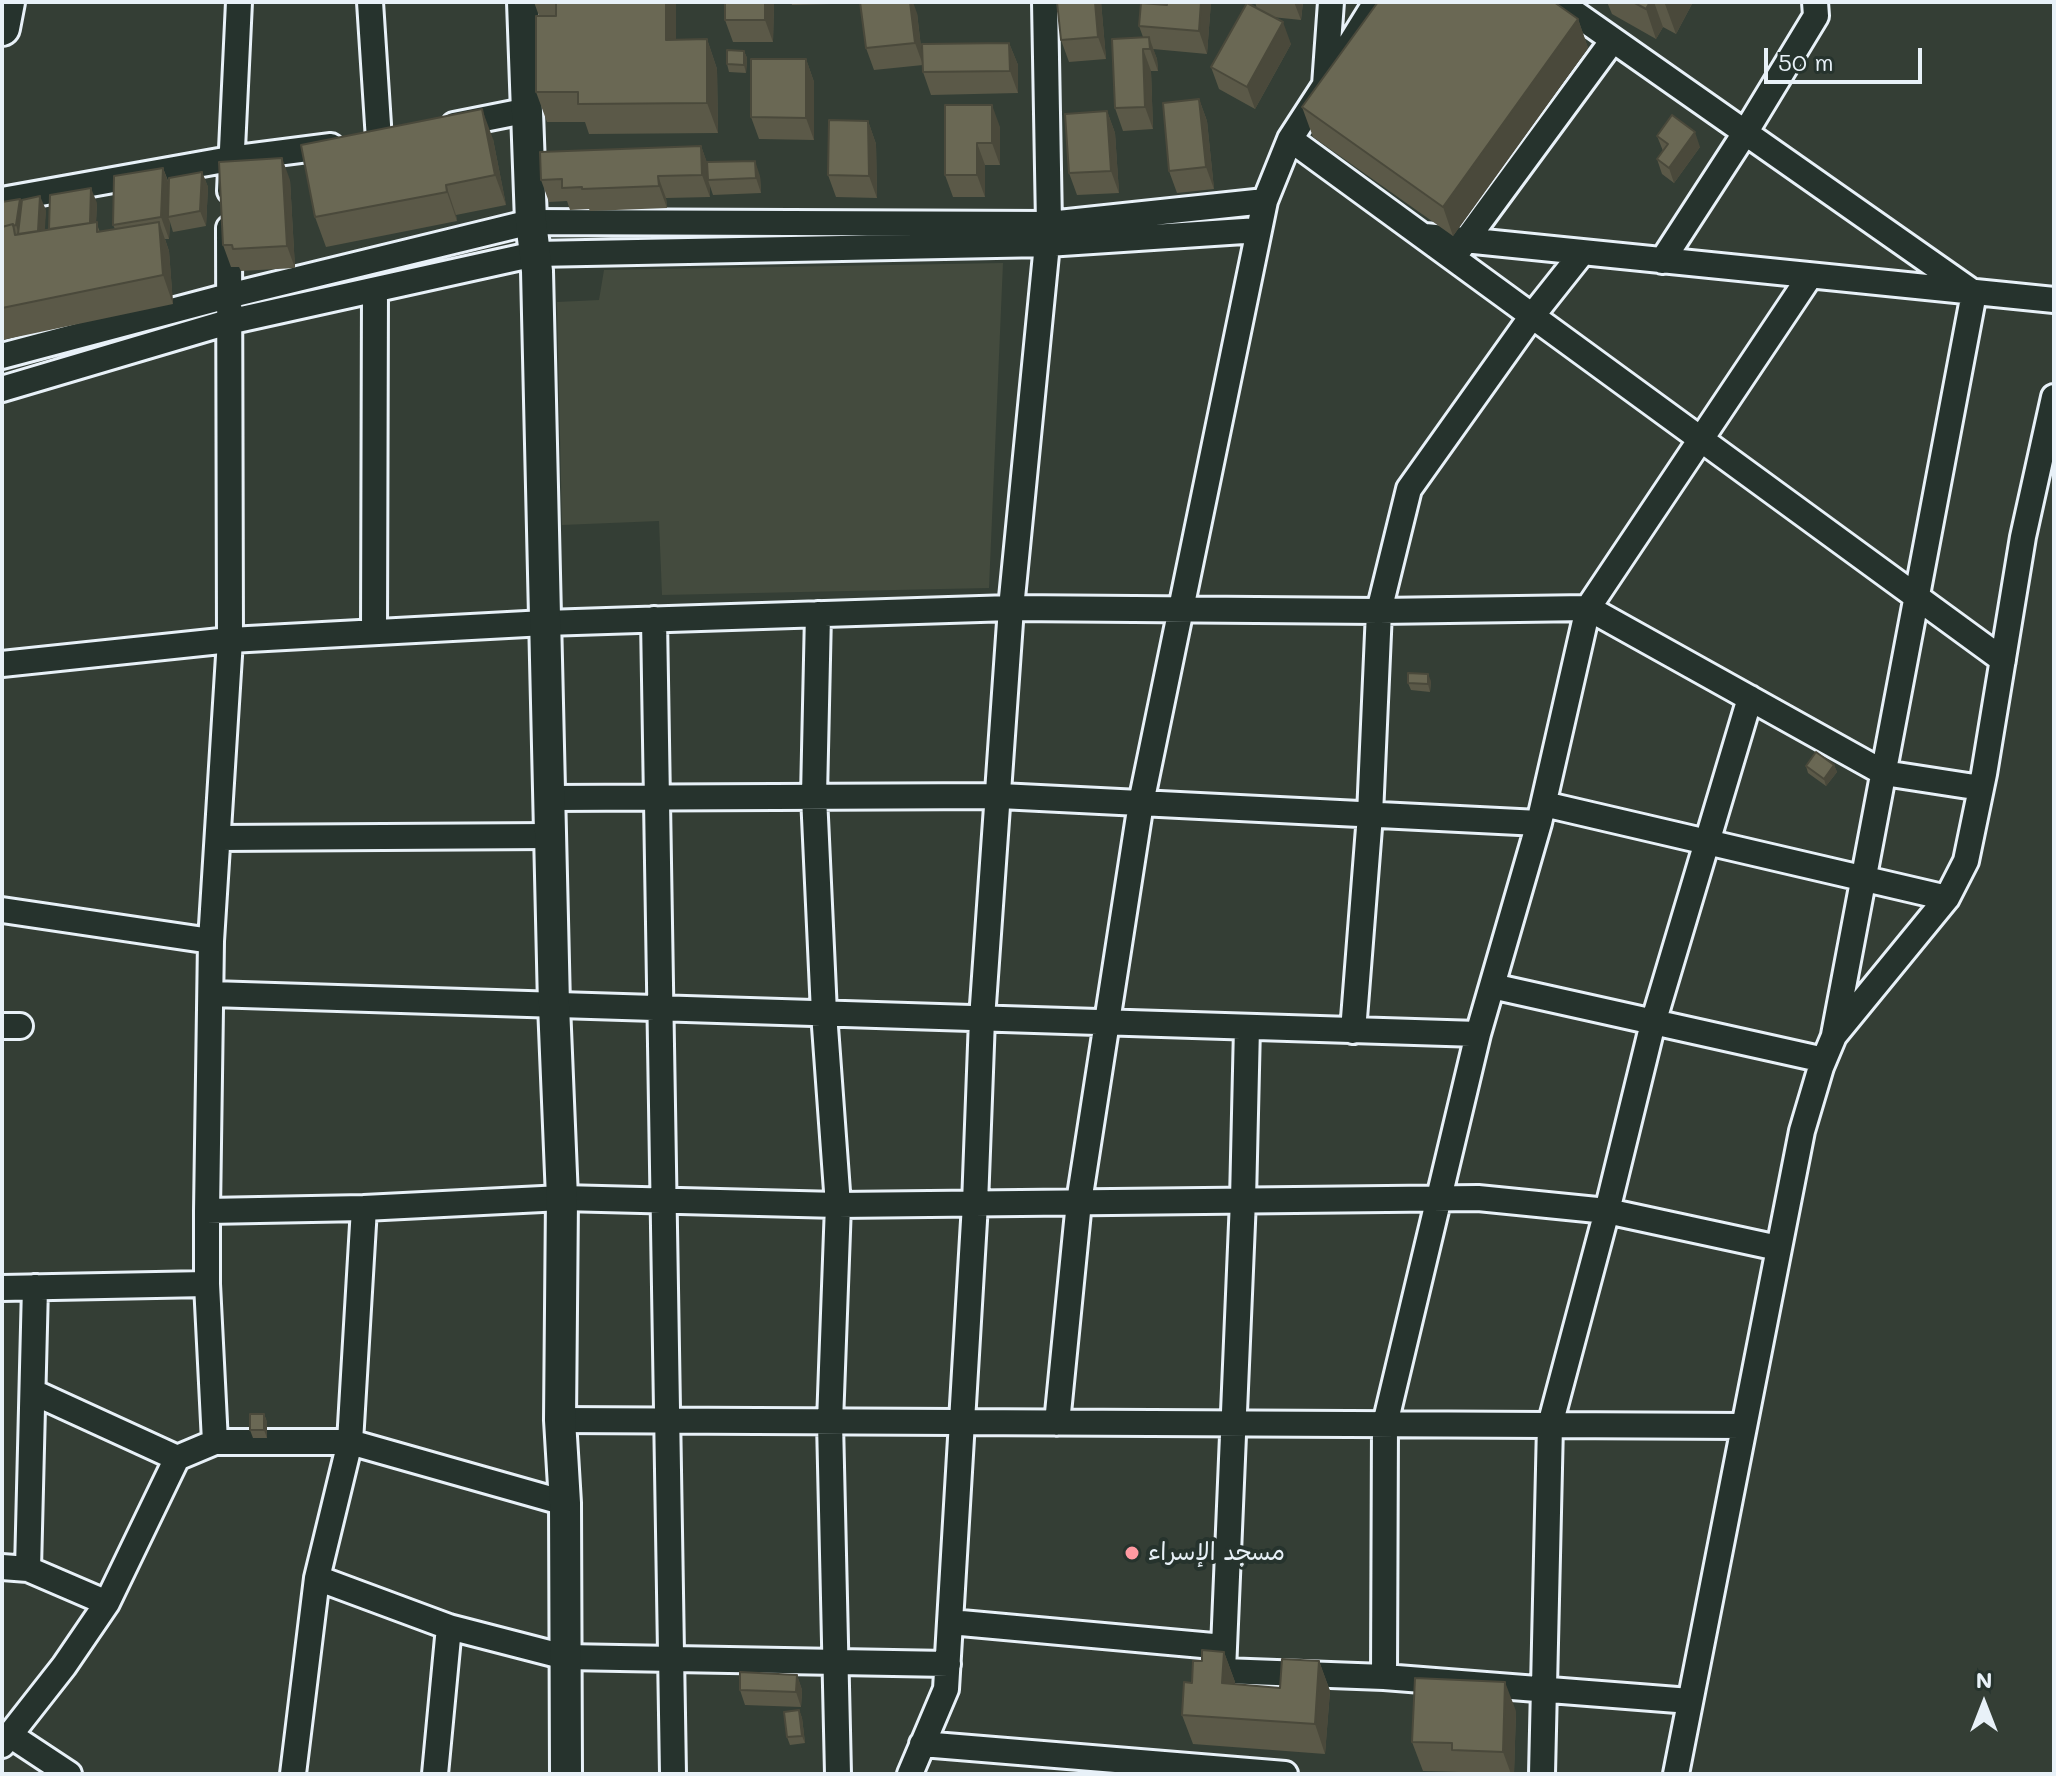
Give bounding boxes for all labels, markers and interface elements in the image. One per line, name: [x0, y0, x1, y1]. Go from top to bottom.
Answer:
scale bar: [1768, 32, 1926, 82]
text: 50 m: [1778, 46, 1834, 77]
place label: مسجد الإسراء: [1148, 1539, 1285, 1567]
marker: مسجد الإسراء: [1123, 1544, 1141, 1562]
north arrow: [1944, 1664, 2024, 1744]
text: N: [1976, 1665, 1992, 1694]

